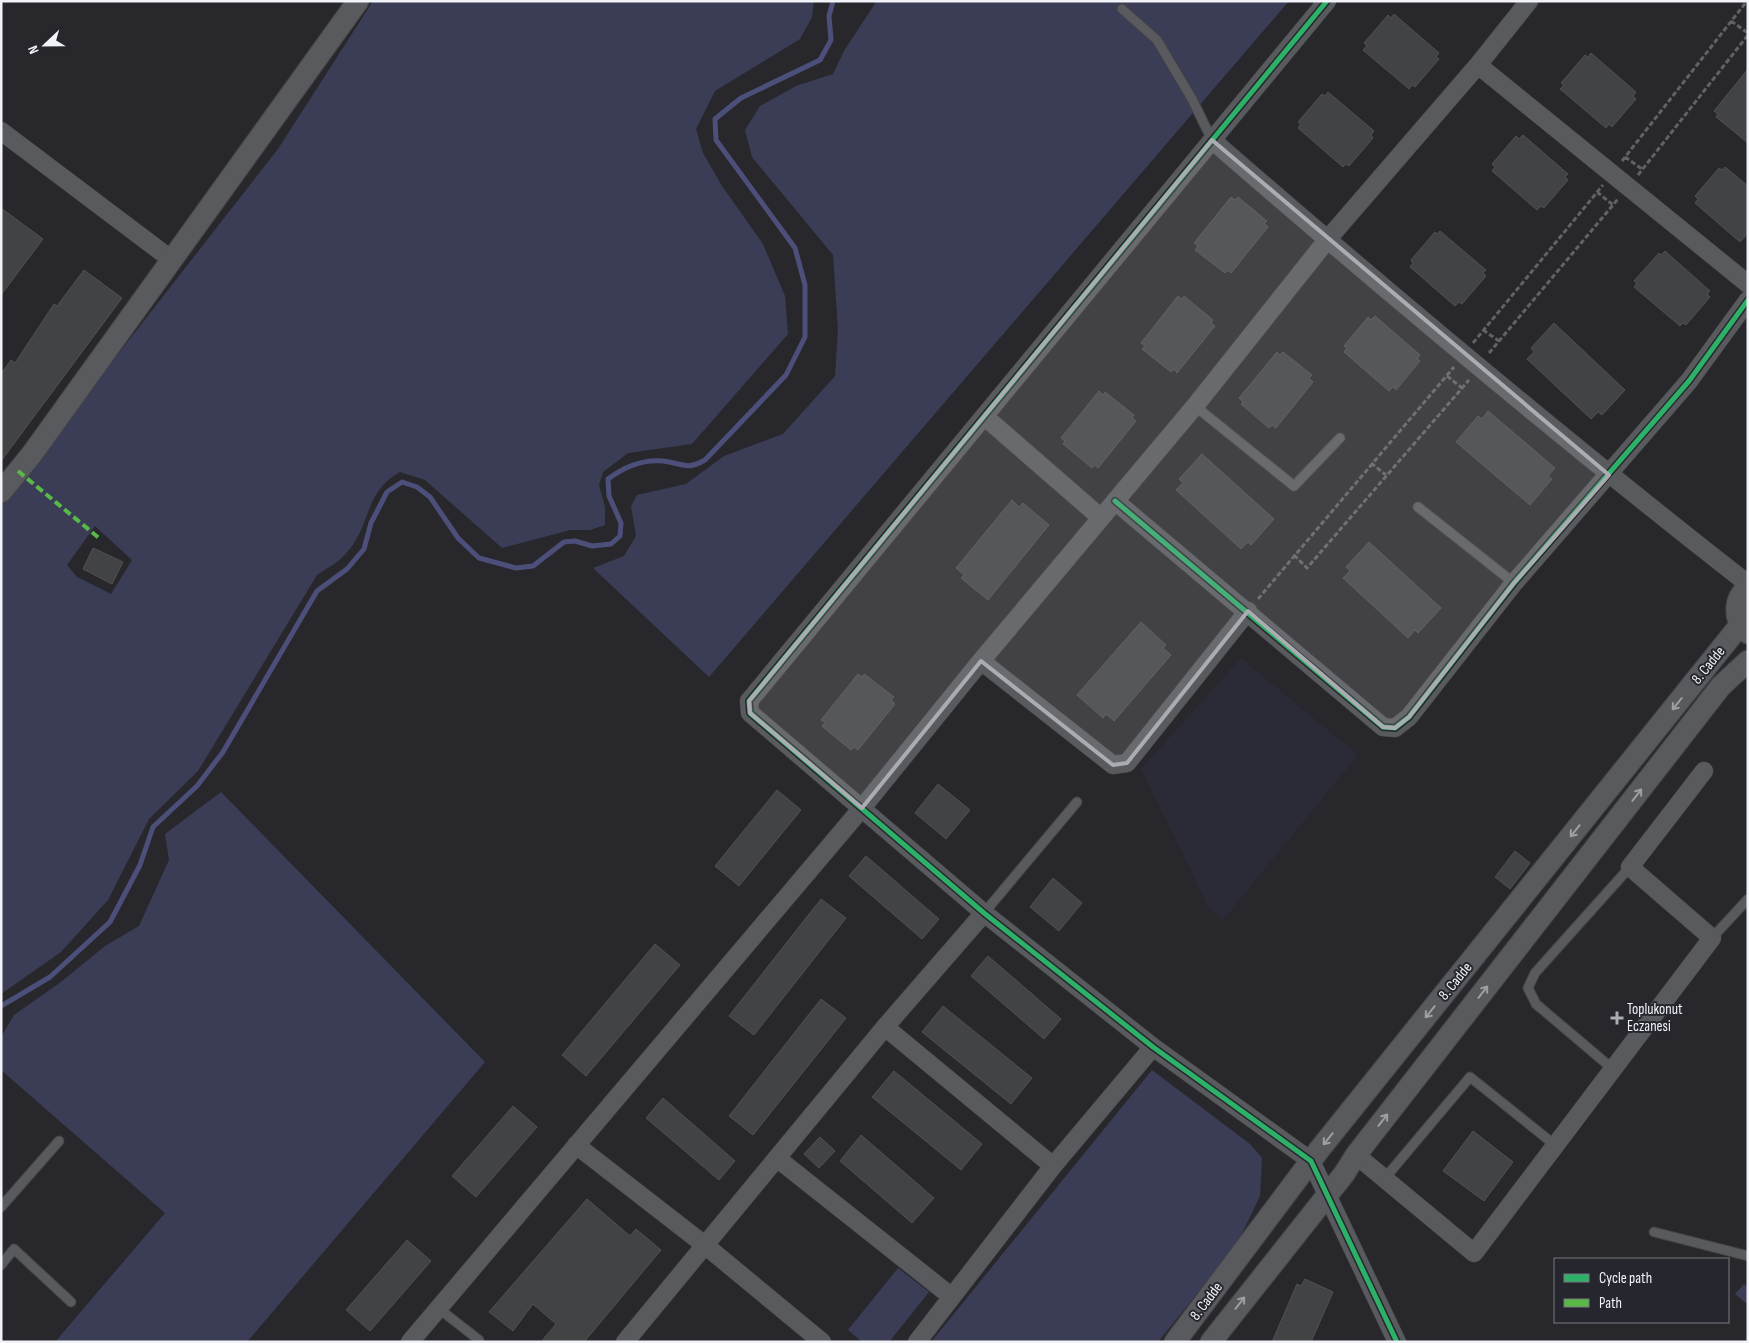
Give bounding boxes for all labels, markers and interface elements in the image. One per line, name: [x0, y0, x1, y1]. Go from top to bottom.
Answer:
north arrow: [20, 20, 70, 70]
text: N: [24, 43, 43, 56]
street label: 8. Cadde: [1687, 643, 1729, 688]
one-way arrow: [1672, 697, 1682, 711]
one-way arrow: [1631, 788, 1642, 801]
one-way arrow: [1570, 824, 1581, 837]
street label: 8. Cadde: [1434, 959, 1476, 1004]
one-way arrow: [1478, 986, 1489, 999]
place label: Toplukonut Eczanesi: [1627, 1000, 1683, 1036]
one-way arrow: [1424, 1005, 1435, 1018]
marker: Toplukonut Eczanesi: [1611, 1012, 1623, 1024]
one-way arrow: [1378, 1114, 1389, 1127]
one-way arrow: [1323, 1132, 1334, 1145]
legend: [1554, 1258, 1729, 1323]
text: Cycle path: [1599, 1269, 1652, 1288]
street label: 8. Cadde: [1186, 1278, 1227, 1324]
text: Path: [1599, 1294, 1622, 1313]
one-way arrow: [1235, 1297, 1246, 1310]

